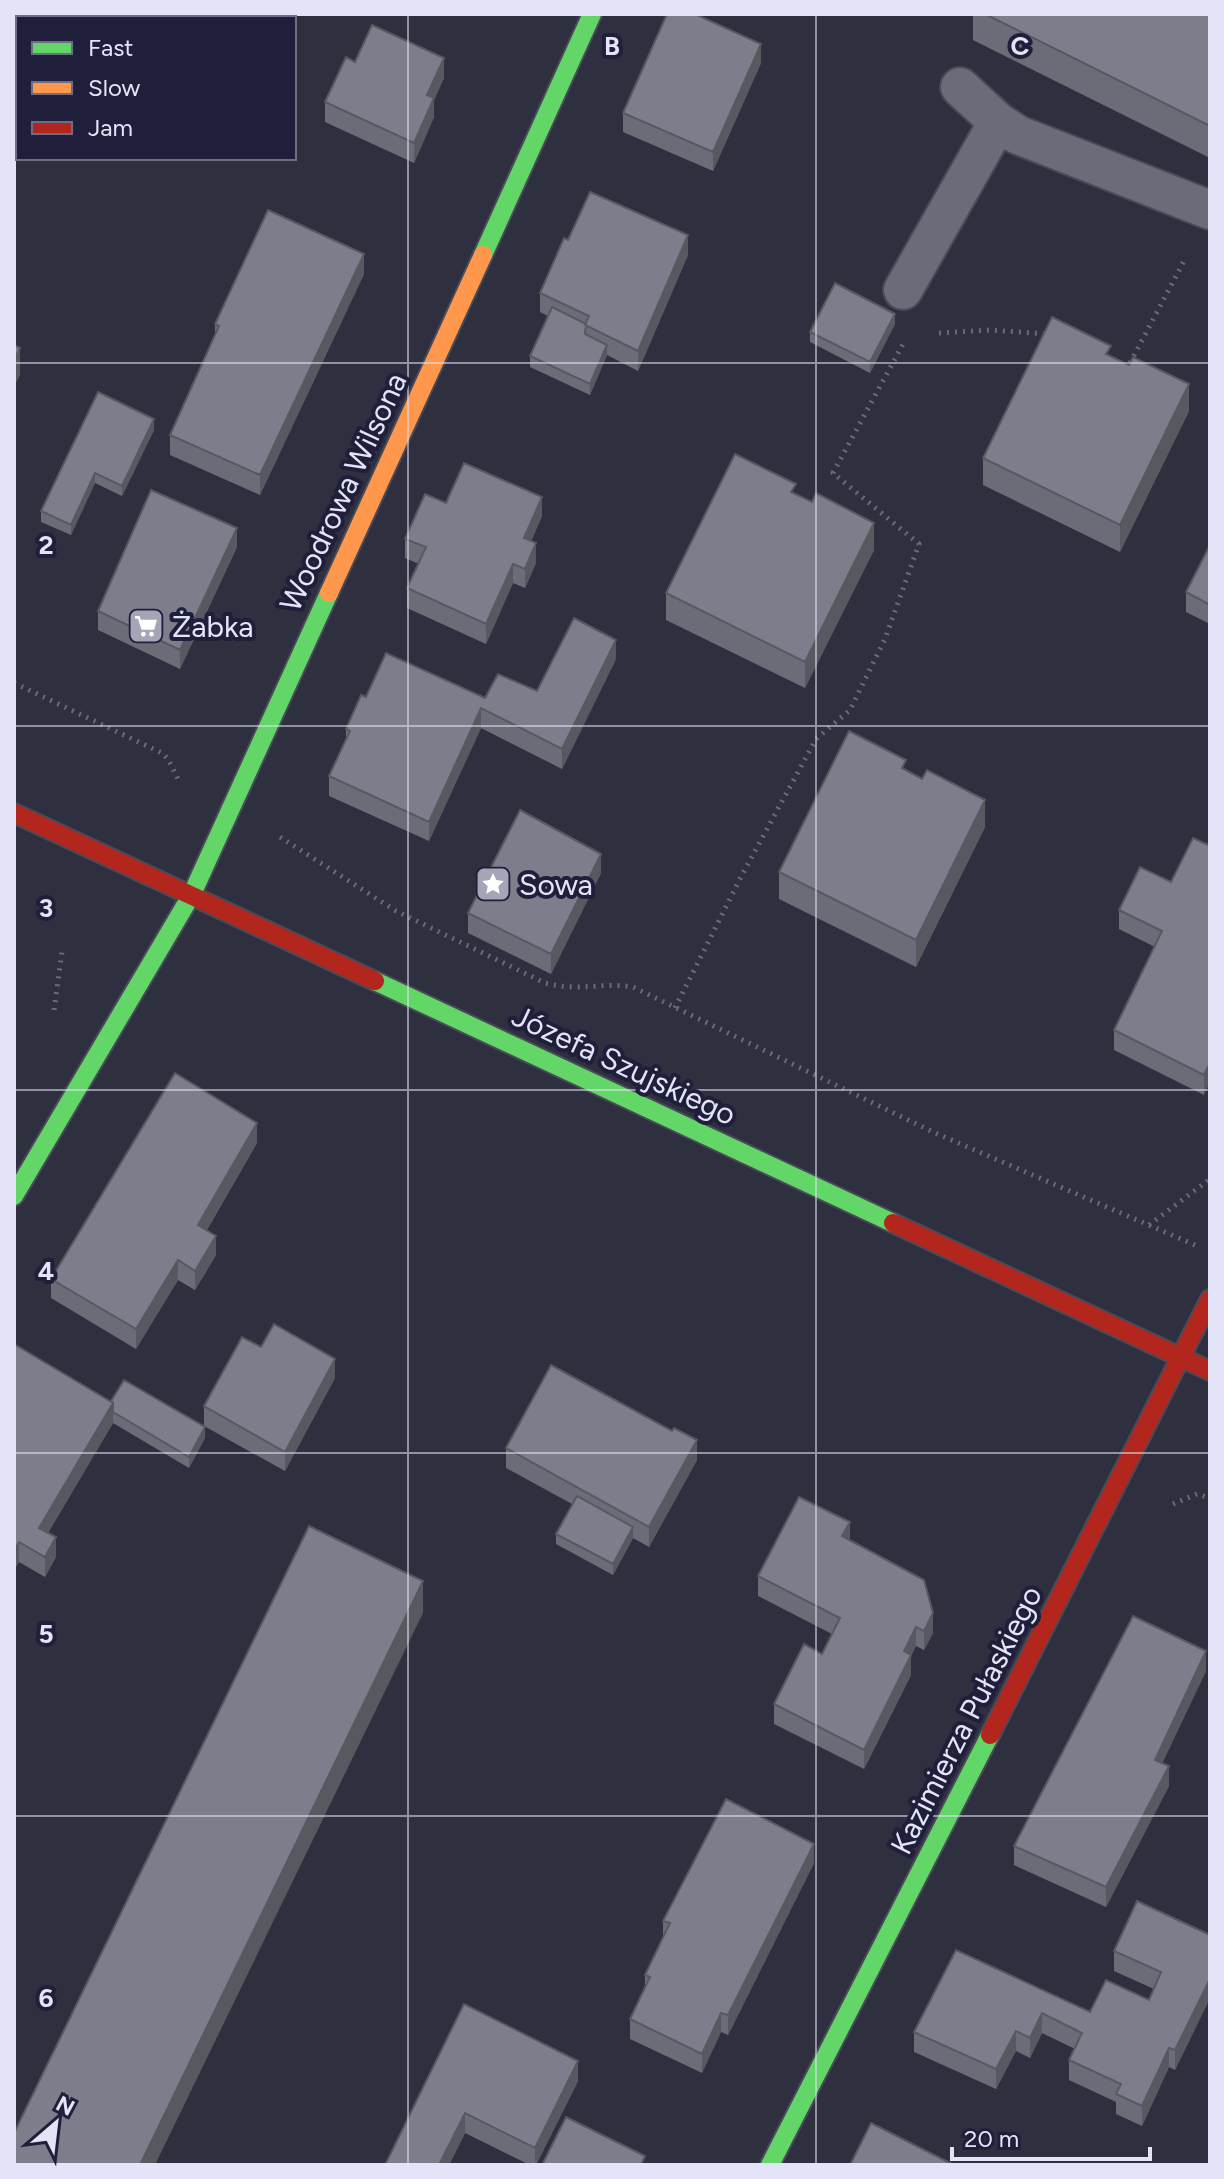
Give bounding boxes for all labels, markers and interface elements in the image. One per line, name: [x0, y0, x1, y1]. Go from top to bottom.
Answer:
legend: [16, 16, 296, 160]
text: B: [604, 30, 620, 62]
text: C: [1011, 30, 1030, 62]
text: Fast: [88, 33, 133, 62]
text: Slow: [88, 73, 141, 102]
text: Jam: [88, 113, 133, 142]
street label: Woodrowa Wilsona: [272, 367, 414, 617]
text: 2: [38, 529, 54, 561]
supermarket icon: Żabka: [127, 607, 165, 645]
place label: Żabka: [172, 608, 254, 645]
place icon: Sowa: [474, 865, 512, 903]
place label: Sowa: [519, 866, 593, 903]
text: 3: [39, 892, 53, 924]
street label: Józefa Szujskiego: [506, 997, 742, 1133]
text: 4: [38, 1255, 54, 1287]
street label: Kazimierza Pułaskiego: [882, 1580, 1050, 1860]
text: 5: [38, 1618, 54, 1650]
text: 6: [38, 1982, 54, 2014]
north arrow: [16, 2083, 96, 2163]
text: N: [51, 2090, 79, 2122]
scale bar: [952, 2111, 1150, 2161]
text: 20 m: [964, 2124, 1019, 2153]

